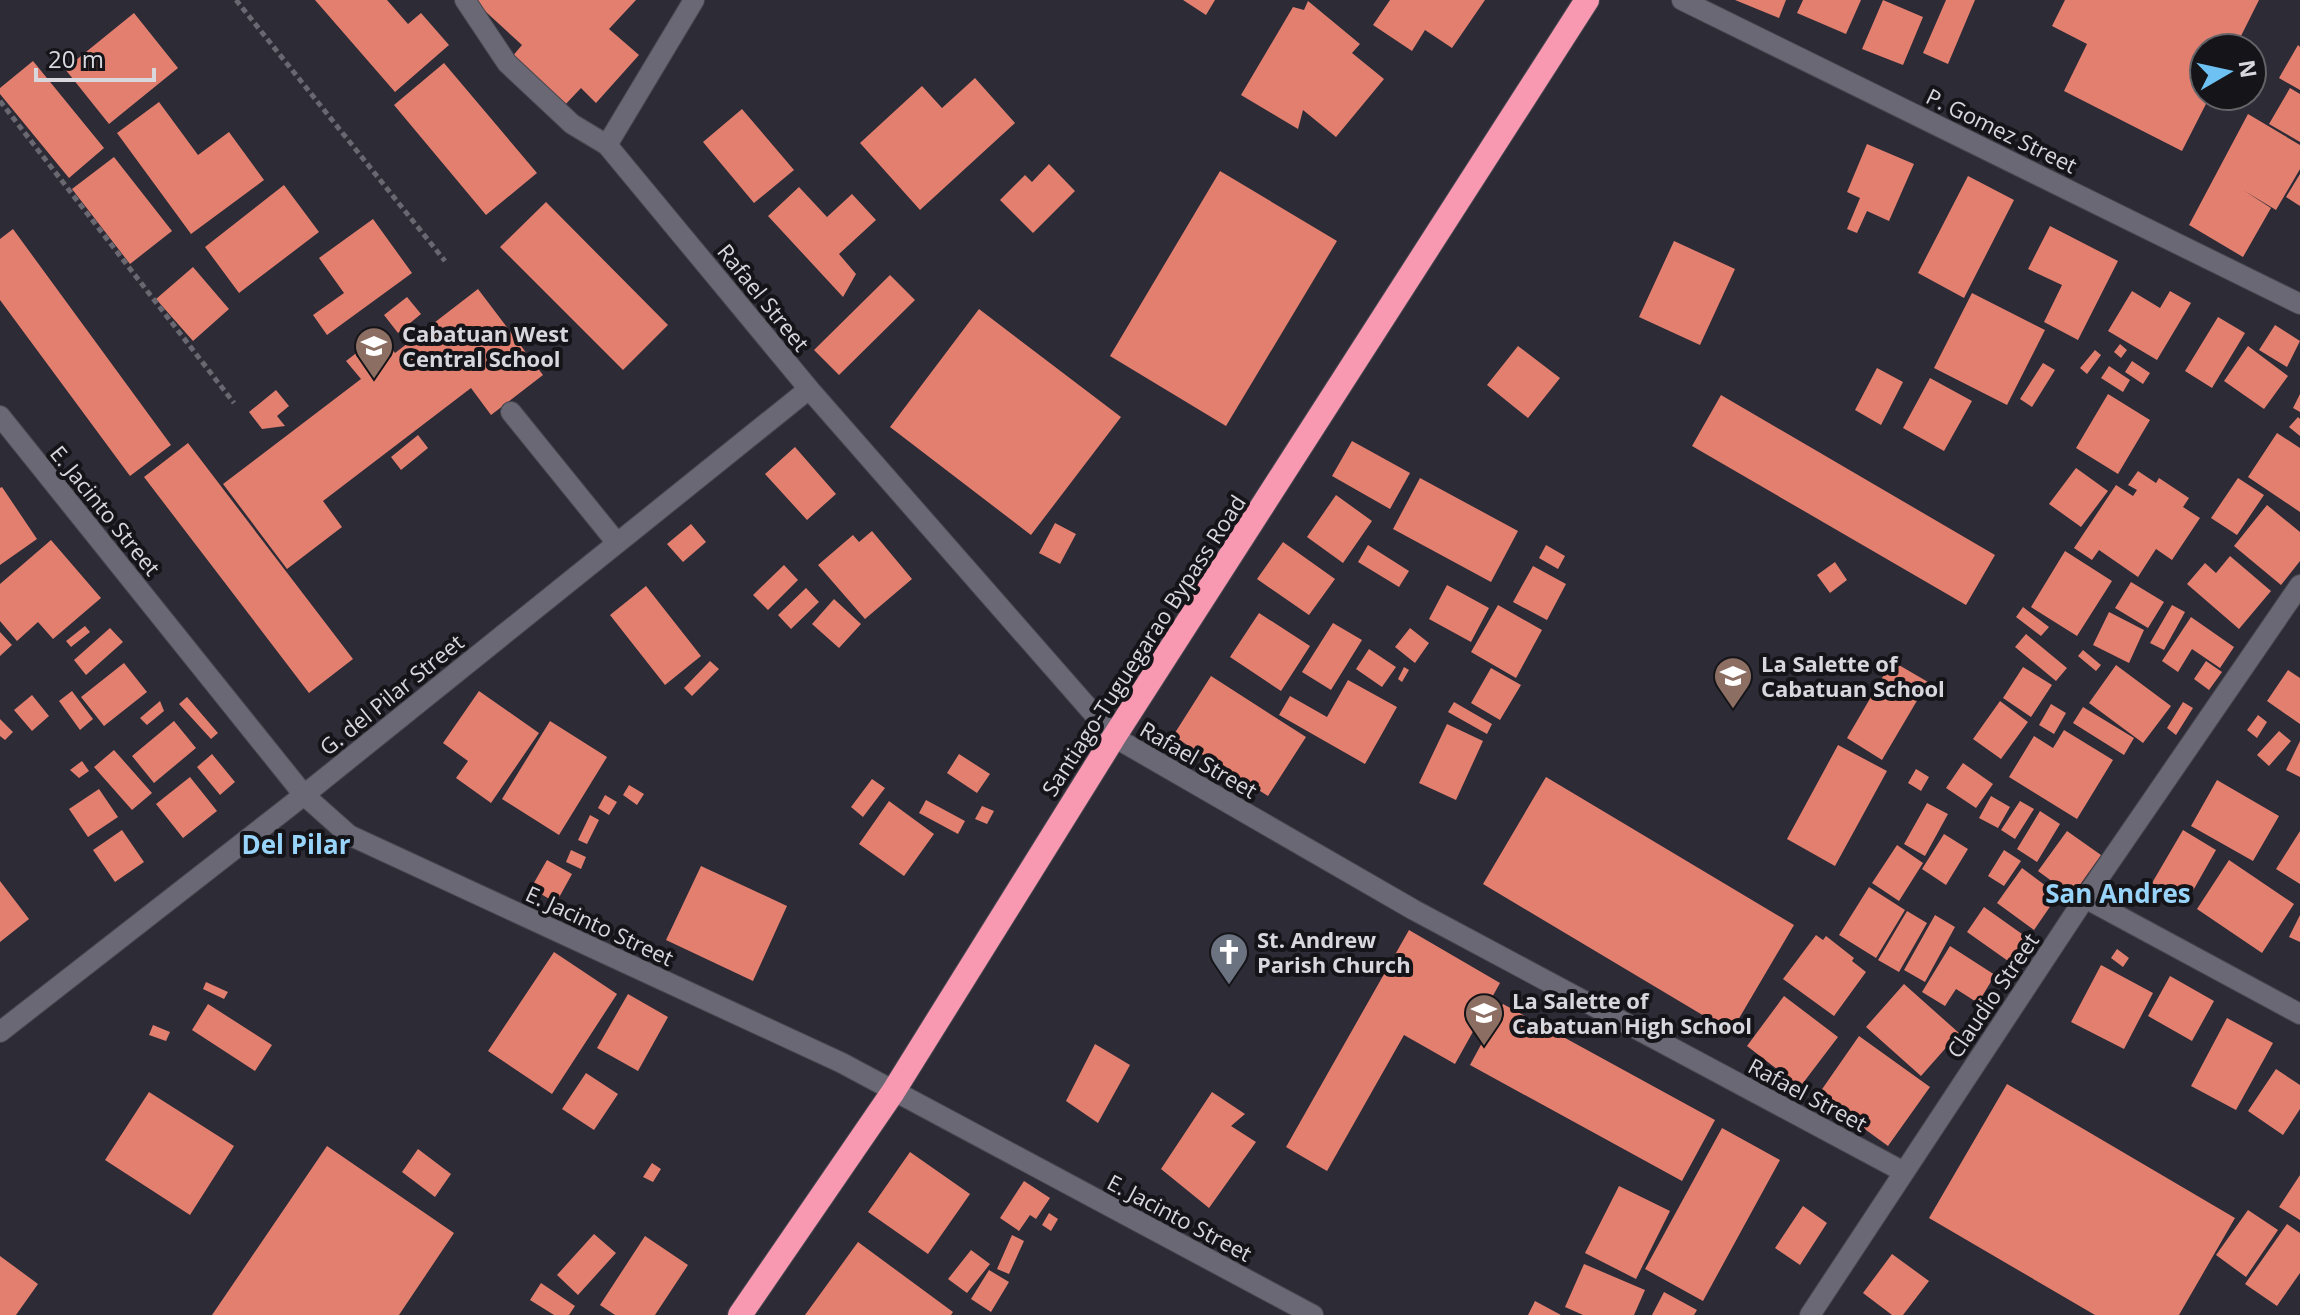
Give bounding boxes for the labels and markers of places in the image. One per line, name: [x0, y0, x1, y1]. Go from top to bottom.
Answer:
place label: Cabatuan West Central School: [402, 318, 569, 373]
school or university icon: Cabatuan West Central School: [353, 325, 395, 380]
place label: La Salette of Cabatuan School: [1761, 648, 1945, 703]
school or university icon: La Salette of Cabatuan School: [1712, 655, 1754, 710]
place label: St. Andrew Parish Church: [1257, 924, 1411, 979]
church icon: St. Andrew Parish Church: [1208, 931, 1250, 986]
place label: La Salette of Cabatuan High School: [1512, 985, 1752, 1040]
school or university icon: La Salette of Cabatuan High School: [1463, 992, 1505, 1047]

